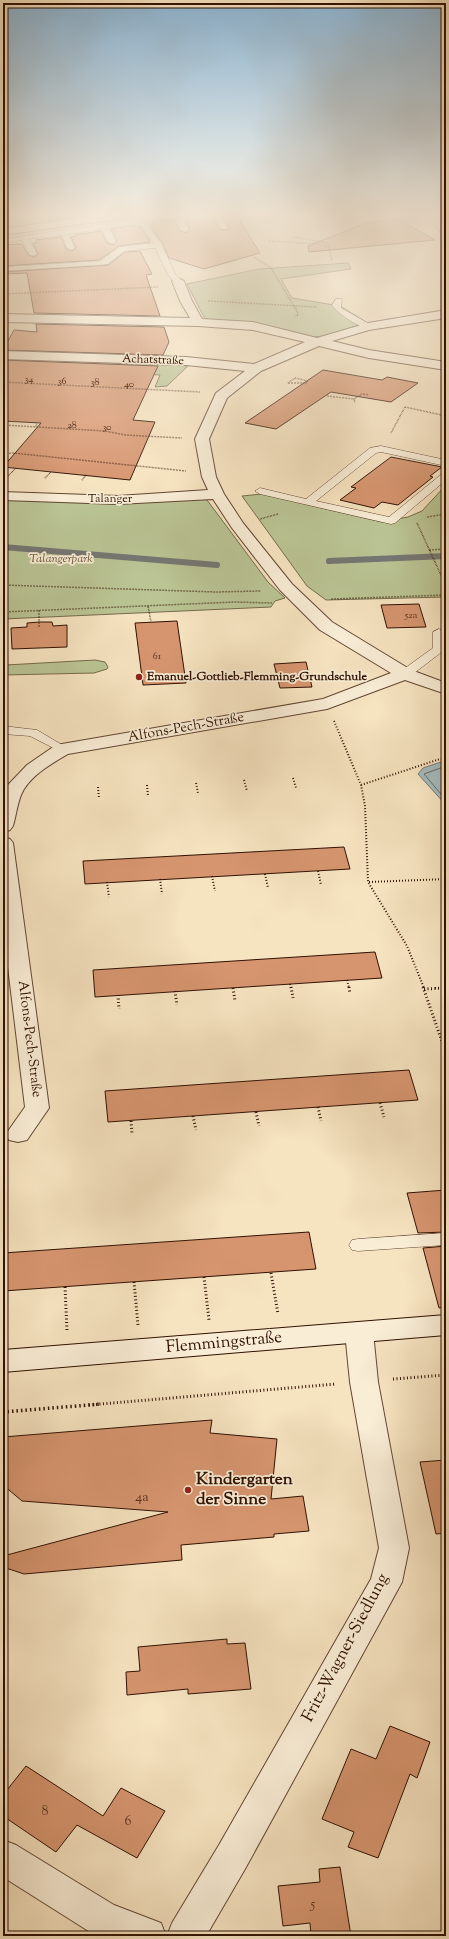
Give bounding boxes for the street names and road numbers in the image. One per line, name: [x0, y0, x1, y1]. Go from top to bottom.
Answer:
street label: Achatstraße: [122, 350, 185, 370]
street label: Talanger: [88, 490, 133, 508]
street label: Alfons-Pech-Straße: [126, 708, 246, 748]
street label: Alfons-Pech-Straße: [12, 979, 46, 1099]
street label: Flemmingstraße: [165, 1326, 283, 1360]
street label: Fritz-Wagner-Siedlung: [297, 1570, 395, 1726]

